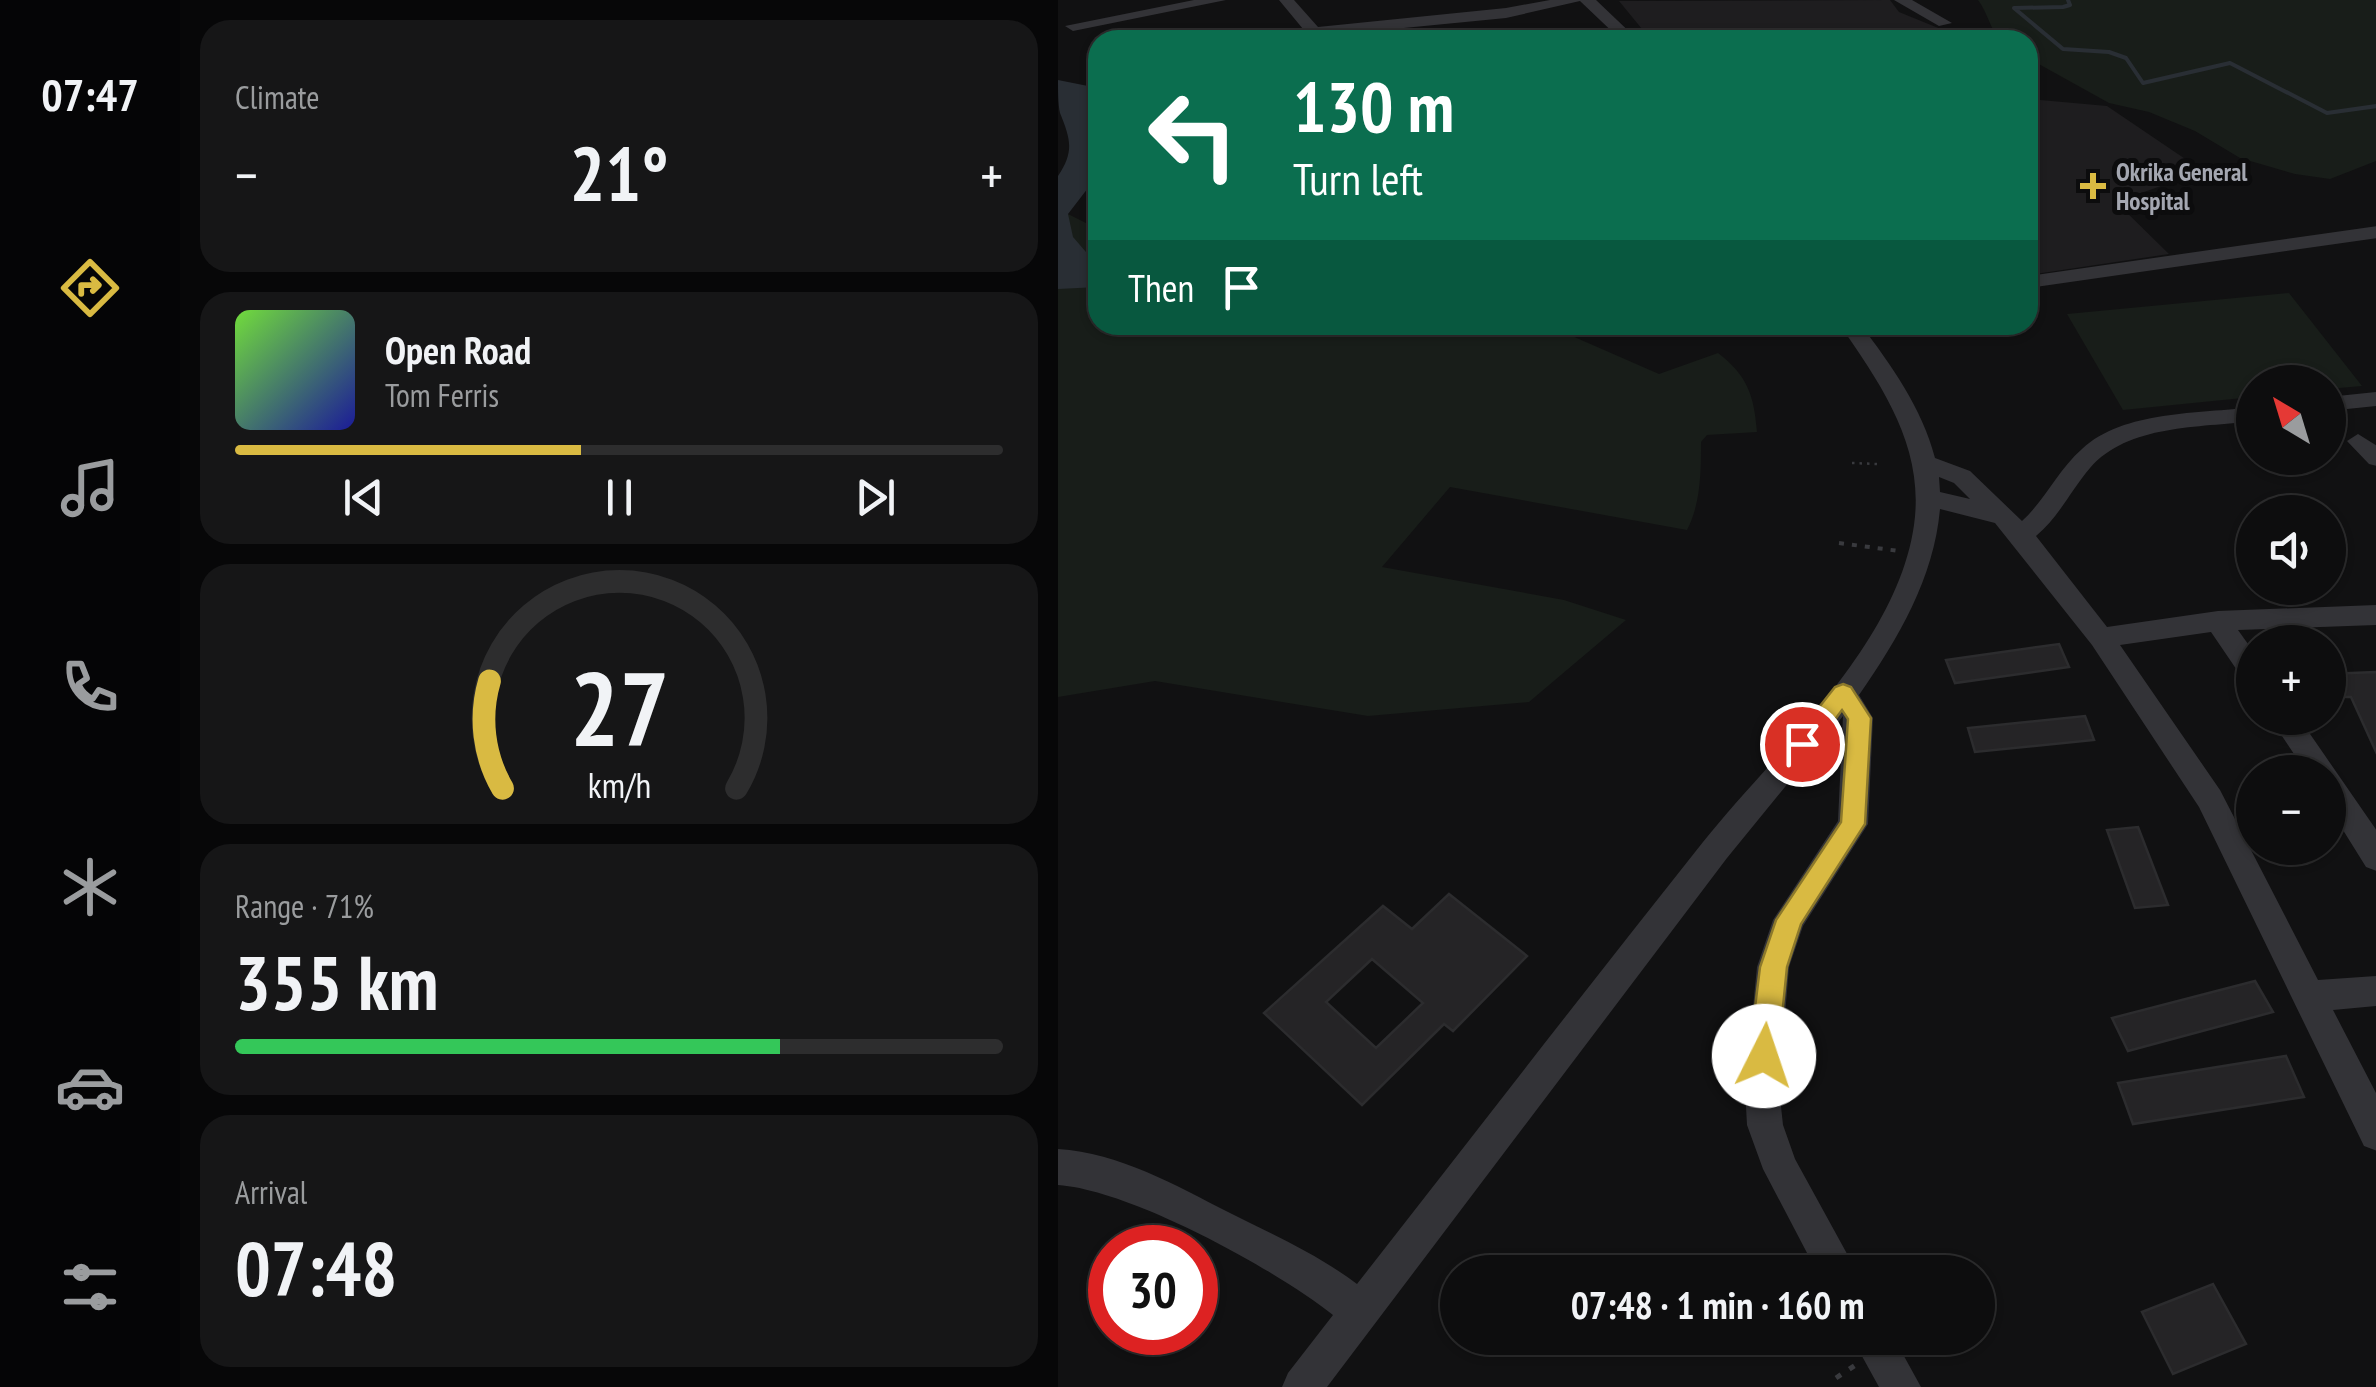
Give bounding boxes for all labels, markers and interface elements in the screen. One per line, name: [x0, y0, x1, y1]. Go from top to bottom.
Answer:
text: 130 m: [1293, 61, 1454, 151]
text: 07:47: [41, 65, 139, 123]
icon: left: [1128, 70, 1258, 200]
text: Climate: [235, 76, 319, 118]
text: 21°: [569, 125, 669, 222]
text: −: [235, 139, 258, 210]
text: +: [980, 139, 1003, 210]
text: Turn left: [1293, 149, 1423, 207]
place label: Okrika General Hospital: [2116, 156, 2248, 217]
marker: Okrika General Hospital: [2080, 173, 2106, 199]
icon: directions: [55, 253, 125, 323]
icon: arrive: [1214, 260, 1269, 315]
text: Then: [1128, 263, 1194, 312]
text: Open Road: [385, 325, 531, 374]
north arrow: [2236, 365, 2346, 475]
map controls: [2236, 365, 2346, 865]
text: Tom Ferris: [385, 374, 499, 416]
icon: music: [55, 453, 125, 523]
icon: previous: [336, 470, 391, 525]
icon: pause: [592, 470, 647, 525]
icon: next: [848, 470, 903, 525]
button: sound: [2236, 495, 2346, 605]
button: +: [2236, 625, 2346, 735]
text: 27: [569, 640, 669, 775]
icon: phone: [55, 652, 125, 722]
pin: [1760, 702, 1845, 787]
icon: arrive: [1775, 717, 1830, 772]
button: −: [2236, 755, 2346, 865]
text: km/h: [587, 762, 651, 808]
icon: climate: [55, 852, 125, 922]
text: Range · 71%: [235, 885, 374, 927]
text: 355 km: [235, 934, 439, 1031]
position arrow: [1712, 1004, 1816, 1108]
icon: car: [55, 1052, 125, 1122]
text: Arrival: [235, 1171, 307, 1213]
text: 07:48: [235, 1220, 397, 1317]
speed limit sign: 30: [1088, 1225, 1218, 1355]
icon: filters: [55, 1252, 125, 1322]
text: 07:48 · 1 min · 160 m: [1571, 1280, 1864, 1329]

